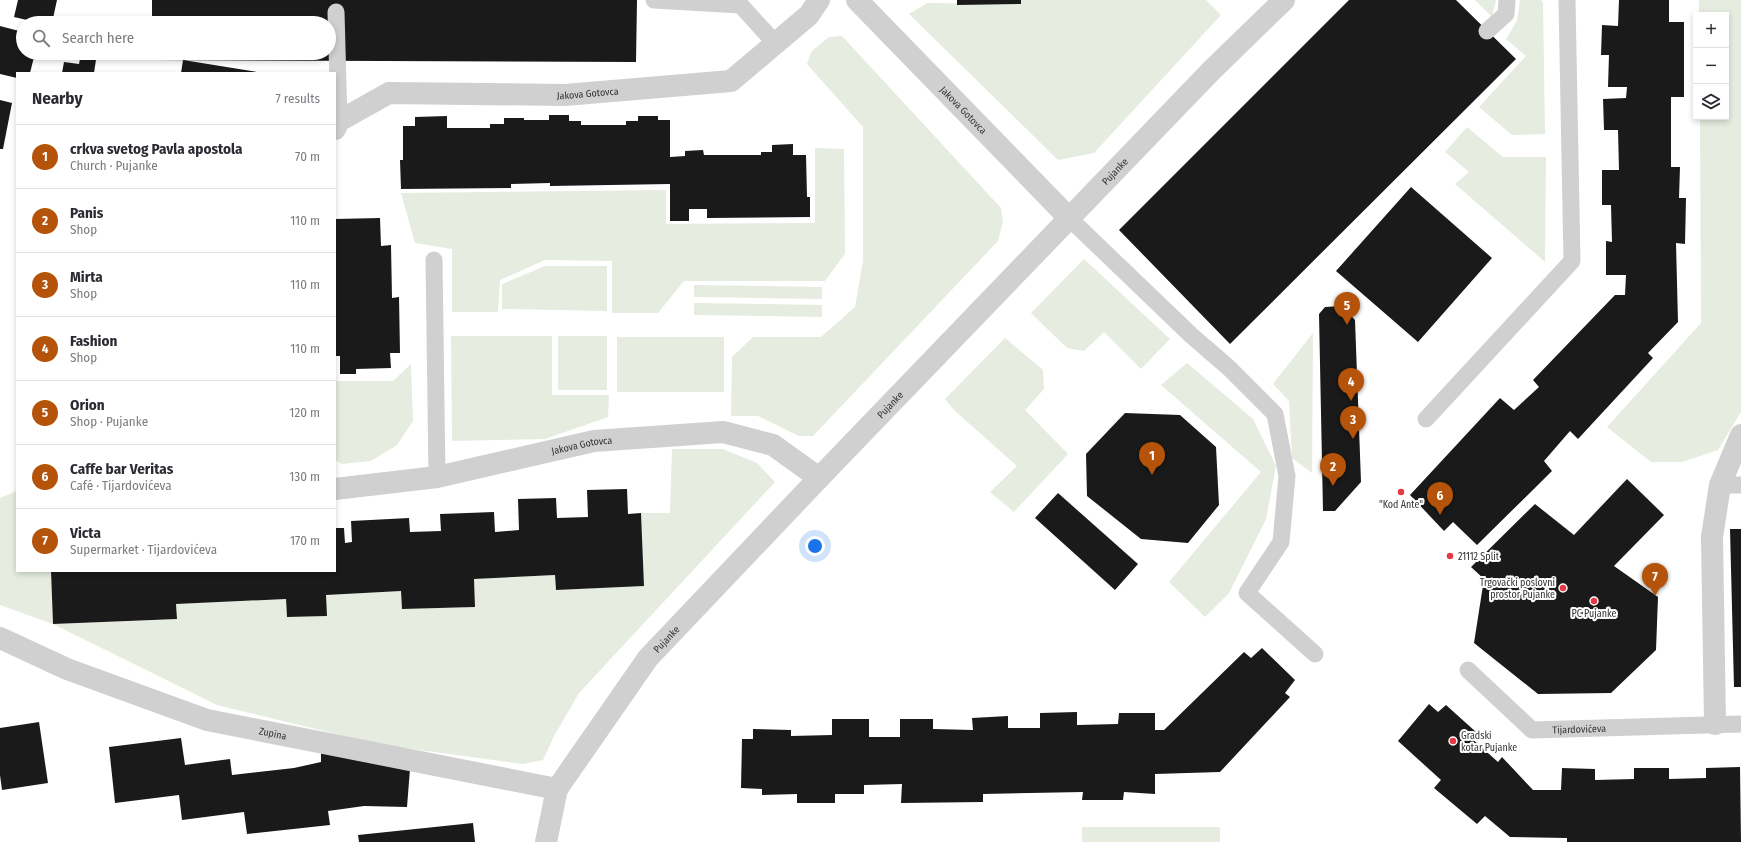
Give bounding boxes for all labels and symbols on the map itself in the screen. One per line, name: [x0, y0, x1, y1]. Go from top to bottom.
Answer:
street label: Jakova Gotovca: [937, 84, 989, 137]
street label: Jakova Gotovca: [557, 85, 619, 102]
street label: Pujanke: [1100, 156, 1131, 188]
pin: 5: [1334, 292, 1360, 325]
pin: 4: [1338, 368, 1364, 401]
street label: Pujanke: [875, 389, 906, 421]
pin: 3: [1340, 406, 1366, 439]
street label: Jakova Gotovca: [550, 435, 613, 458]
pin: 1: [1139, 442, 1165, 475]
pin: 2: [1320, 453, 1346, 486]
pin: 6: [1427, 482, 1453, 515]
marker: "Kod Ante": [1396, 487, 1406, 497]
place label: "Kod Ante": [1379, 499, 1423, 511]
your location: [805, 536, 825, 556]
marker: 21112 Split: [1445, 551, 1455, 561]
place label: 21112 Split: [1458, 551, 1500, 563]
pin: 7: [1642, 563, 1668, 596]
place label: Trgovački poslovni prostor Pujanke: [1480, 577, 1555, 601]
marker: Trgovački poslovni prostor Pujanke: [1558, 583, 1568, 593]
marker: PC Pujanke: [1589, 596, 1599, 606]
place label: PC Pujanke: [1571, 608, 1617, 620]
street label: Pujanke: [651, 624, 682, 655]
street label: Tijardovićeva: [1552, 723, 1606, 736]
street label: Zupina: [258, 725, 288, 743]
place label: Gradski kotar Pujanke: [1461, 730, 1517, 754]
marker: Gradski kotar Pujanke: [1448, 736, 1458, 746]

